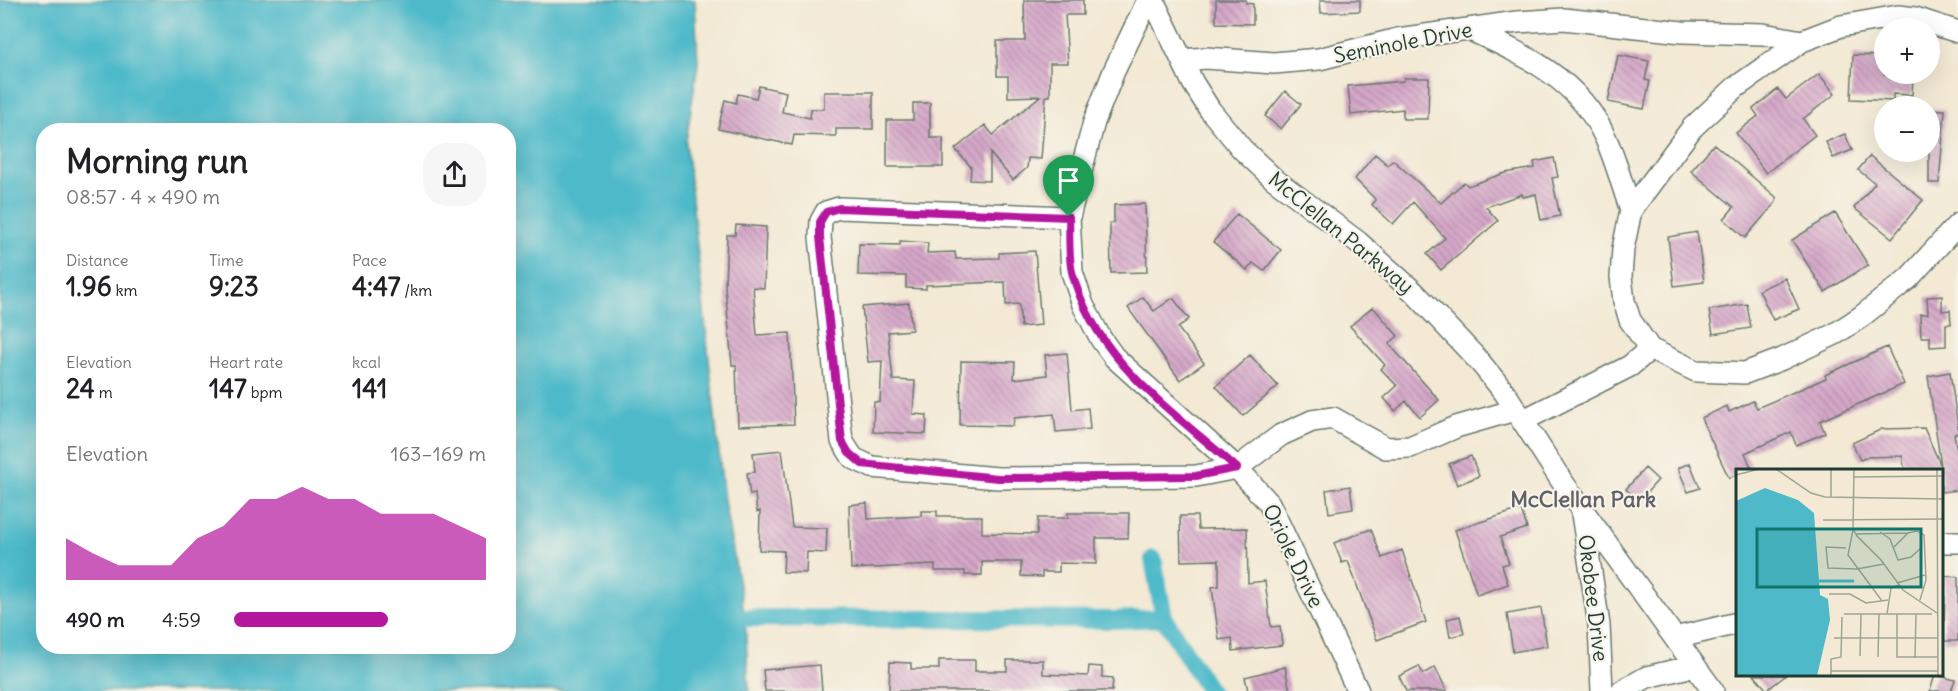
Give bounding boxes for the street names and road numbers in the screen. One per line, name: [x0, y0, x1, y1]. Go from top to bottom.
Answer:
street label: Seminole Drive: [1331, 16, 1475, 69]
street label: McClellan Parkway: [1263, 166, 1420, 300]
street label: Oriole Drive: [1257, 500, 1330, 612]
street label: Okobee Drive: [1572, 533, 1615, 663]

